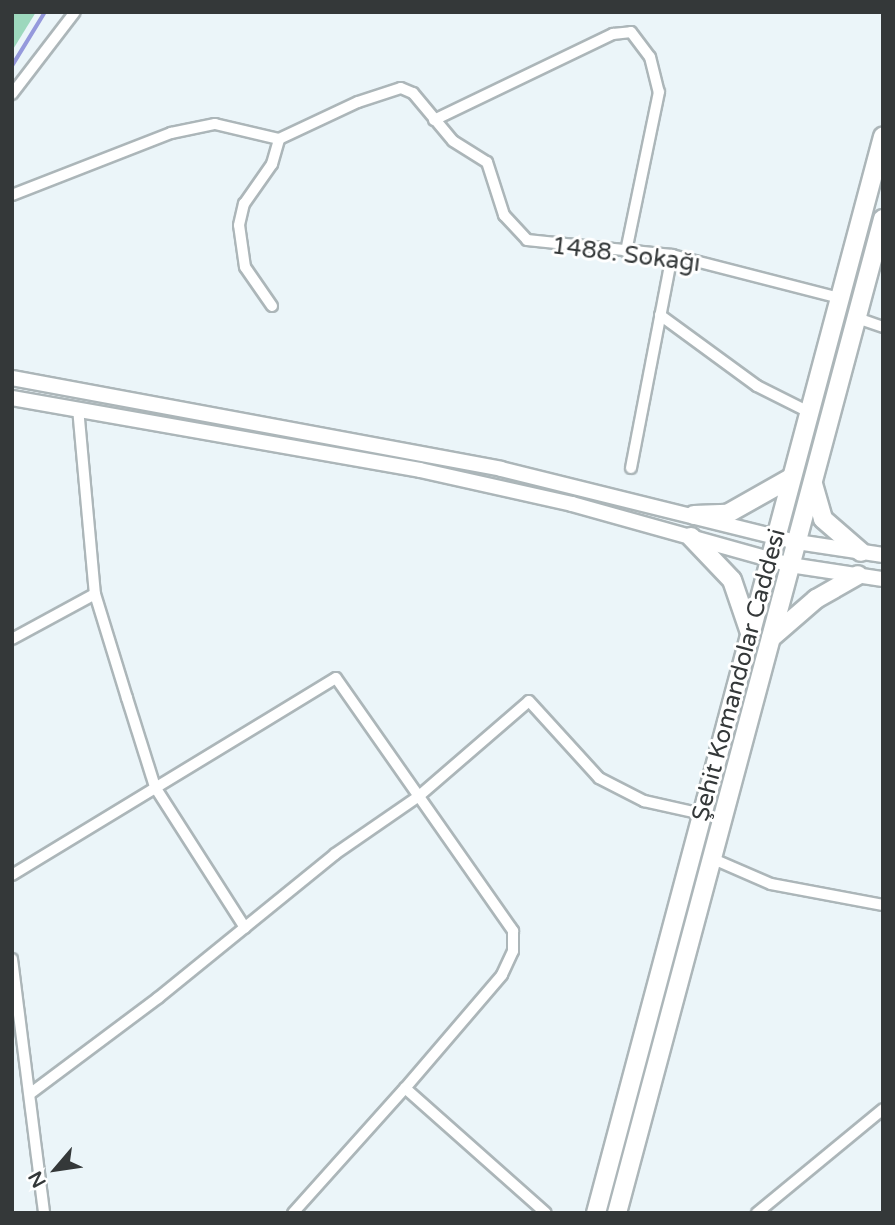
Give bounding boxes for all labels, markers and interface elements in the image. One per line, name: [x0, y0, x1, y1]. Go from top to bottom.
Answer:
street label: 1488. Sokağı: [550, 232, 702, 278]
street label: Şehit Komandolar Caddesi: [686, 526, 792, 824]
north arrow: [21, 1134, 91, 1204]
text: N: [24, 1167, 51, 1191]

